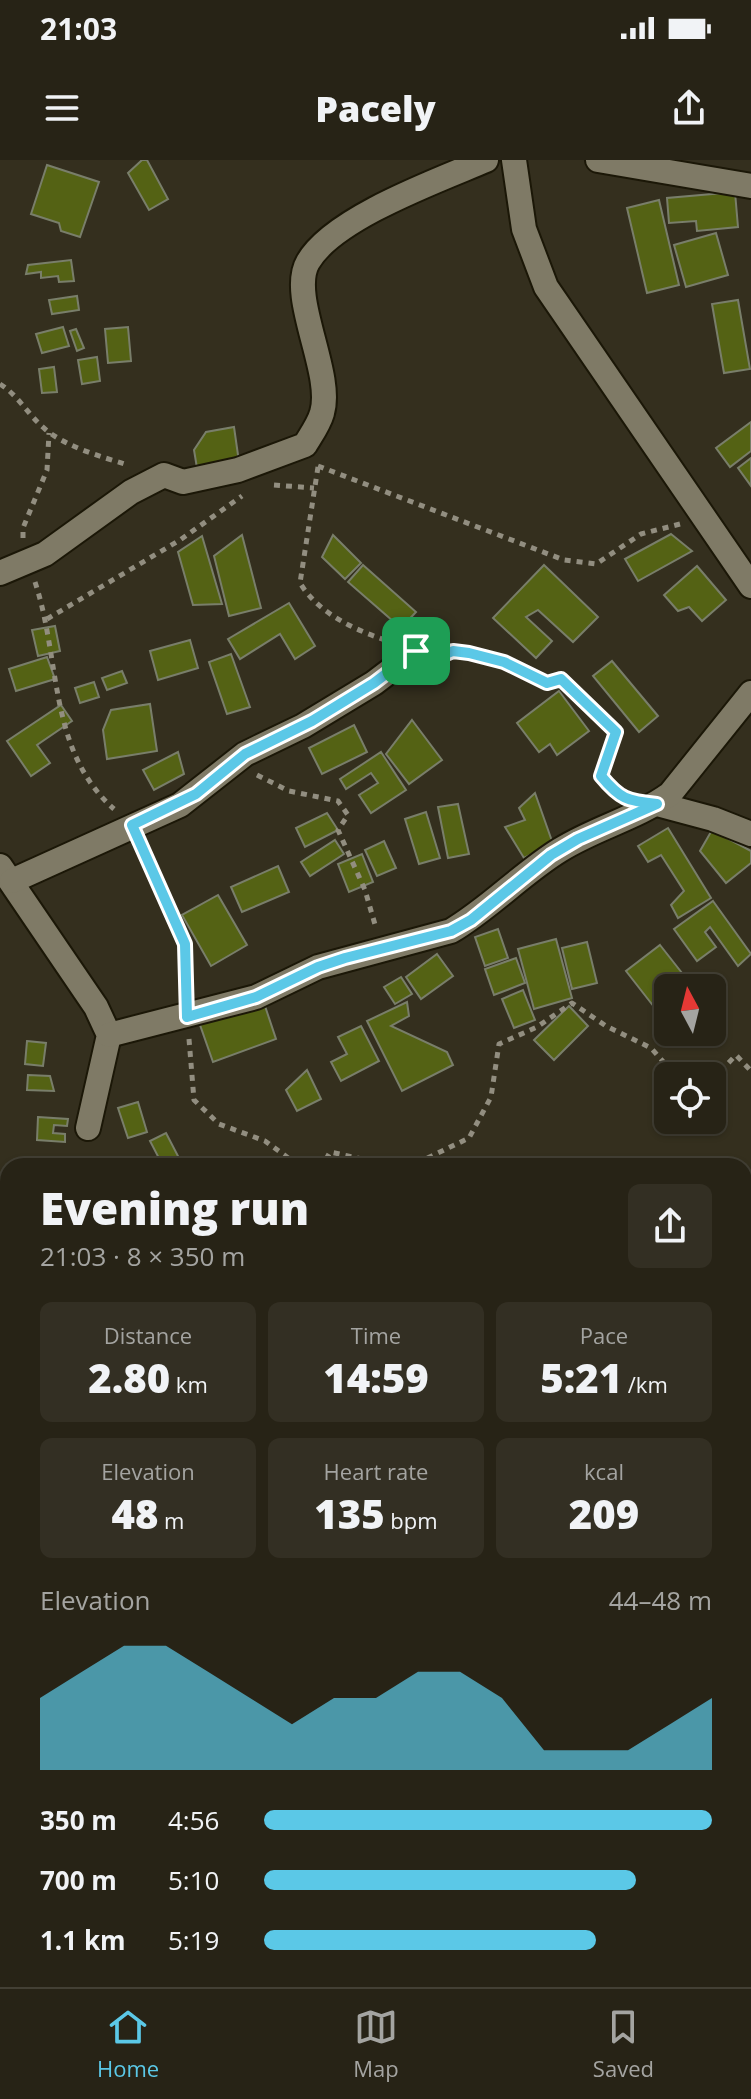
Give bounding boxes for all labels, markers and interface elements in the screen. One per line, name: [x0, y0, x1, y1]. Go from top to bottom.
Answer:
text: 21:03: [40, 8, 117, 49]
text: Pacely: [315, 84, 436, 133]
icon: menu: [40, 86, 84, 130]
icon: share: [667, 86, 711, 130]
pin: [382, 617, 450, 685]
icon: arrive: [394, 629, 438, 673]
north arrow: [654, 974, 726, 1046]
map controls: [654, 974, 726, 1134]
button: locate: [654, 1062, 726, 1134]
text: Evening run: [40, 1178, 309, 1238]
button: share: [628, 1184, 712, 1268]
text: 21:03 · 8 × 350 m: [40, 1238, 245, 1274]
text: Distance: [104, 1320, 192, 1350]
text: Time: [351, 1320, 401, 1350]
text: Pace: [580, 1320, 628, 1350]
text: 2.80: [88, 1350, 170, 1405]
text: 14:59: [323, 1350, 429, 1405]
text: 5:21: [540, 1350, 622, 1405]
text: km: [170, 1369, 208, 1399]
text: /km: [622, 1369, 668, 1399]
text: Elevation: [101, 1456, 195, 1486]
text: Heart rate: [324, 1456, 428, 1486]
text: kcal: [584, 1456, 624, 1486]
text: 48: [112, 1486, 158, 1541]
text: 135: [314, 1486, 385, 1541]
text: 209: [569, 1486, 639, 1541]
text: m: [158, 1505, 184, 1535]
text: bpm: [385, 1505, 438, 1535]
text: Elevation: [40, 1582, 150, 1618]
text: 44–48 m: [609, 1582, 712, 1618]
text: 350 m: [40, 1802, 117, 1838]
text: 4:56: [168, 1802, 219, 1838]
text: 700 m: [40, 1862, 117, 1898]
text: 5:10: [168, 1862, 219, 1898]
text: 1.1 km: [40, 1922, 126, 1958]
text: 5:19: [168, 1922, 219, 1958]
tab: Home: [97, 2005, 159, 2083]
tab: Map: [353, 2005, 399, 2083]
tab: Saved: [593, 2005, 654, 2083]

